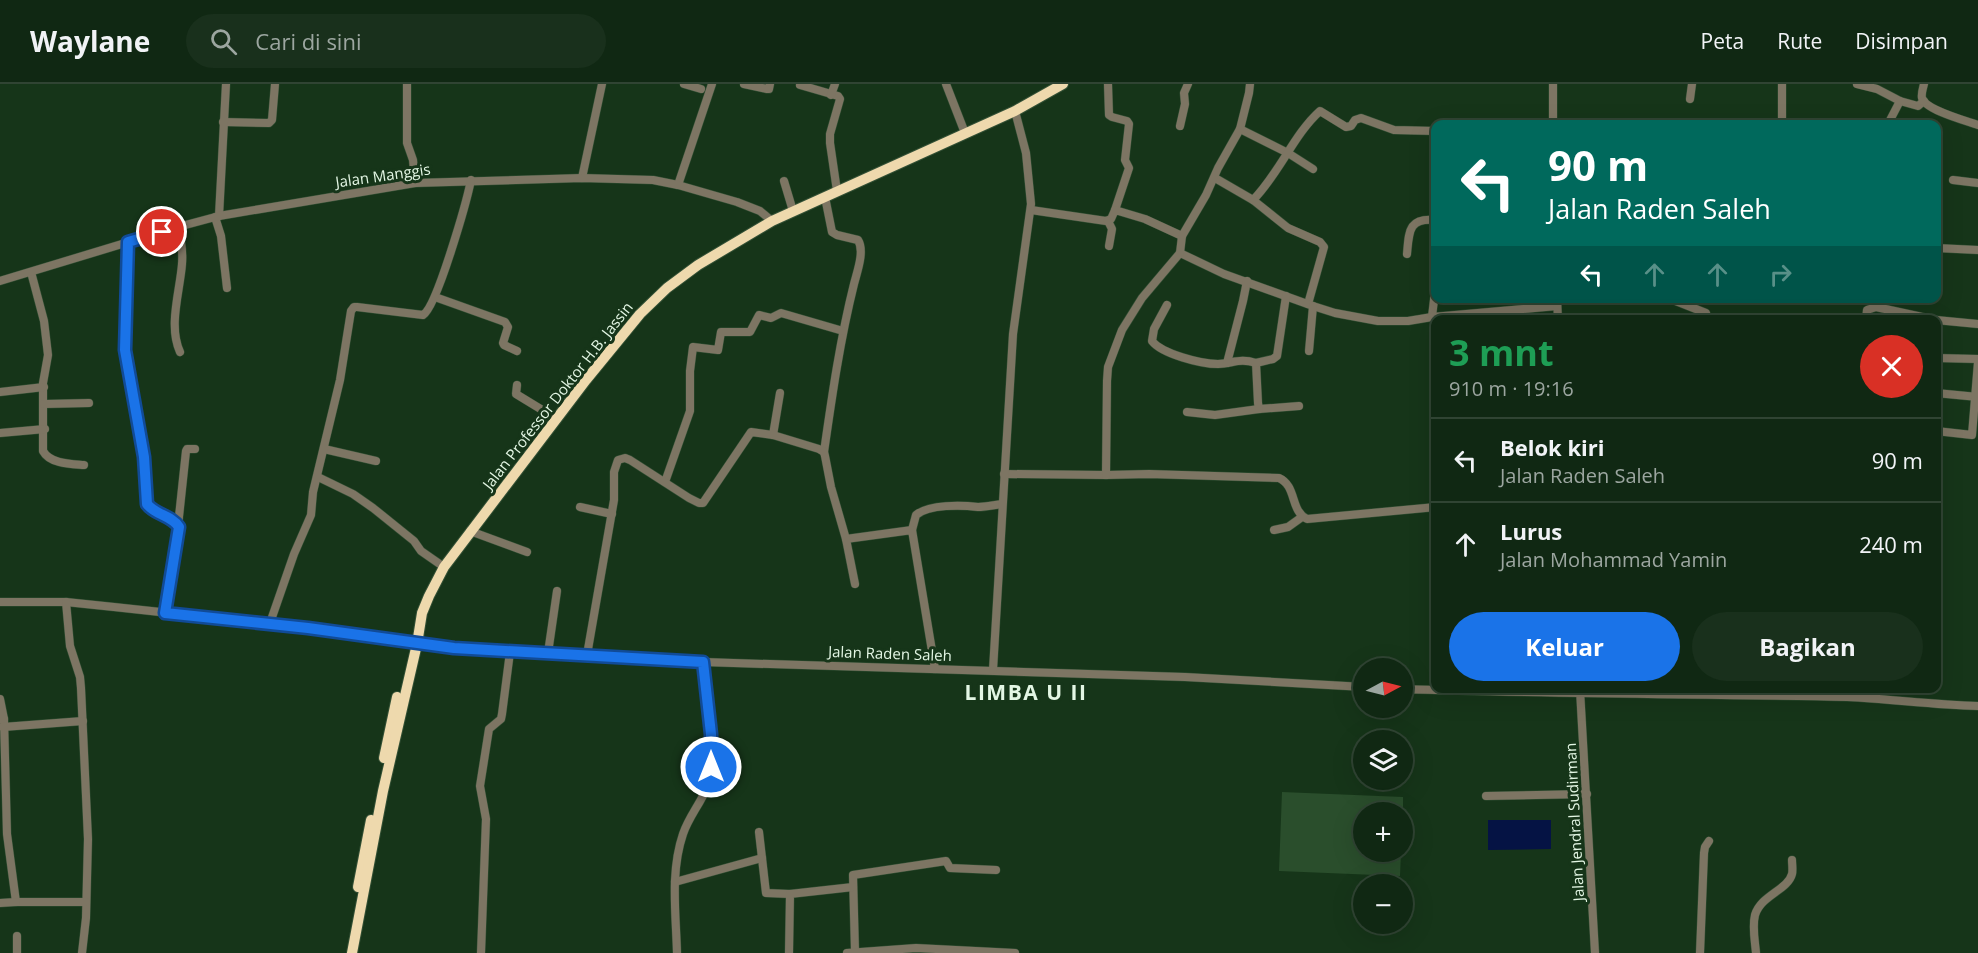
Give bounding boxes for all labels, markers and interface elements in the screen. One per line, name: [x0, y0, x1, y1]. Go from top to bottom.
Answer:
search box: [186, 14, 606, 68]
text: Waylane: [30, 22, 150, 60]
icon: search: [207, 25, 240, 58]
text: Cari di sini: [255, 26, 361, 56]
text: Peta: [1701, 27, 1744, 55]
text: Rute: [1777, 27, 1822, 55]
text: Disimpan: [1855, 27, 1948, 55]
text: 90 m: [1548, 136, 1648, 193]
icon: left: [1449, 144, 1527, 222]
street label: Jalan Manggis: [332, 158, 432, 192]
text: Jalan Raden Saleh: [1548, 190, 1771, 227]
pin: [136, 206, 187, 257]
icon: arrive: [145, 215, 178, 248]
icon: left: [1575, 258, 1608, 291]
icon: ahead: [1638, 258, 1671, 291]
icon: ahead: [1701, 258, 1734, 291]
icon: right: [1764, 258, 1797, 291]
street label: Jalan Professor Doktor H.B. Jassin: [476, 297, 637, 495]
text: 3 mnt: [1449, 328, 1554, 377]
button: close: [1860, 335, 1923, 398]
text: 910 m · 19:16: [1449, 375, 1574, 402]
text: Belok kiri: [1500, 432, 1605, 462]
icon: left: [1449, 444, 1482, 477]
text: 90 m: [1872, 445, 1923, 475]
text: Jalan Raden Saleh: [1500, 462, 1665, 489]
text: Lurus: [1500, 516, 1562, 546]
icon: ahead: [1449, 528, 1482, 561]
text: 240 m: [1859, 529, 1923, 559]
text: Jalan Mohammad Yamin: [1500, 546, 1727, 573]
button: Keluar: [1449, 612, 1680, 681]
button: Bagikan: [1692, 612, 1923, 681]
street label: Jalan Raden Saleh: [826, 641, 952, 665]
north arrow: [1353, 658, 1413, 718]
map controls: [1353, 658, 1413, 934]
district label: LIMBA U II: [965, 678, 1087, 706]
button: layers: [1353, 730, 1413, 790]
position arrow: [679, 735, 743, 799]
street label: Jalan Jendral Sudirman: [1560, 742, 1588, 904]
button: +: [1353, 802, 1413, 862]
button: −: [1353, 874, 1413, 934]

